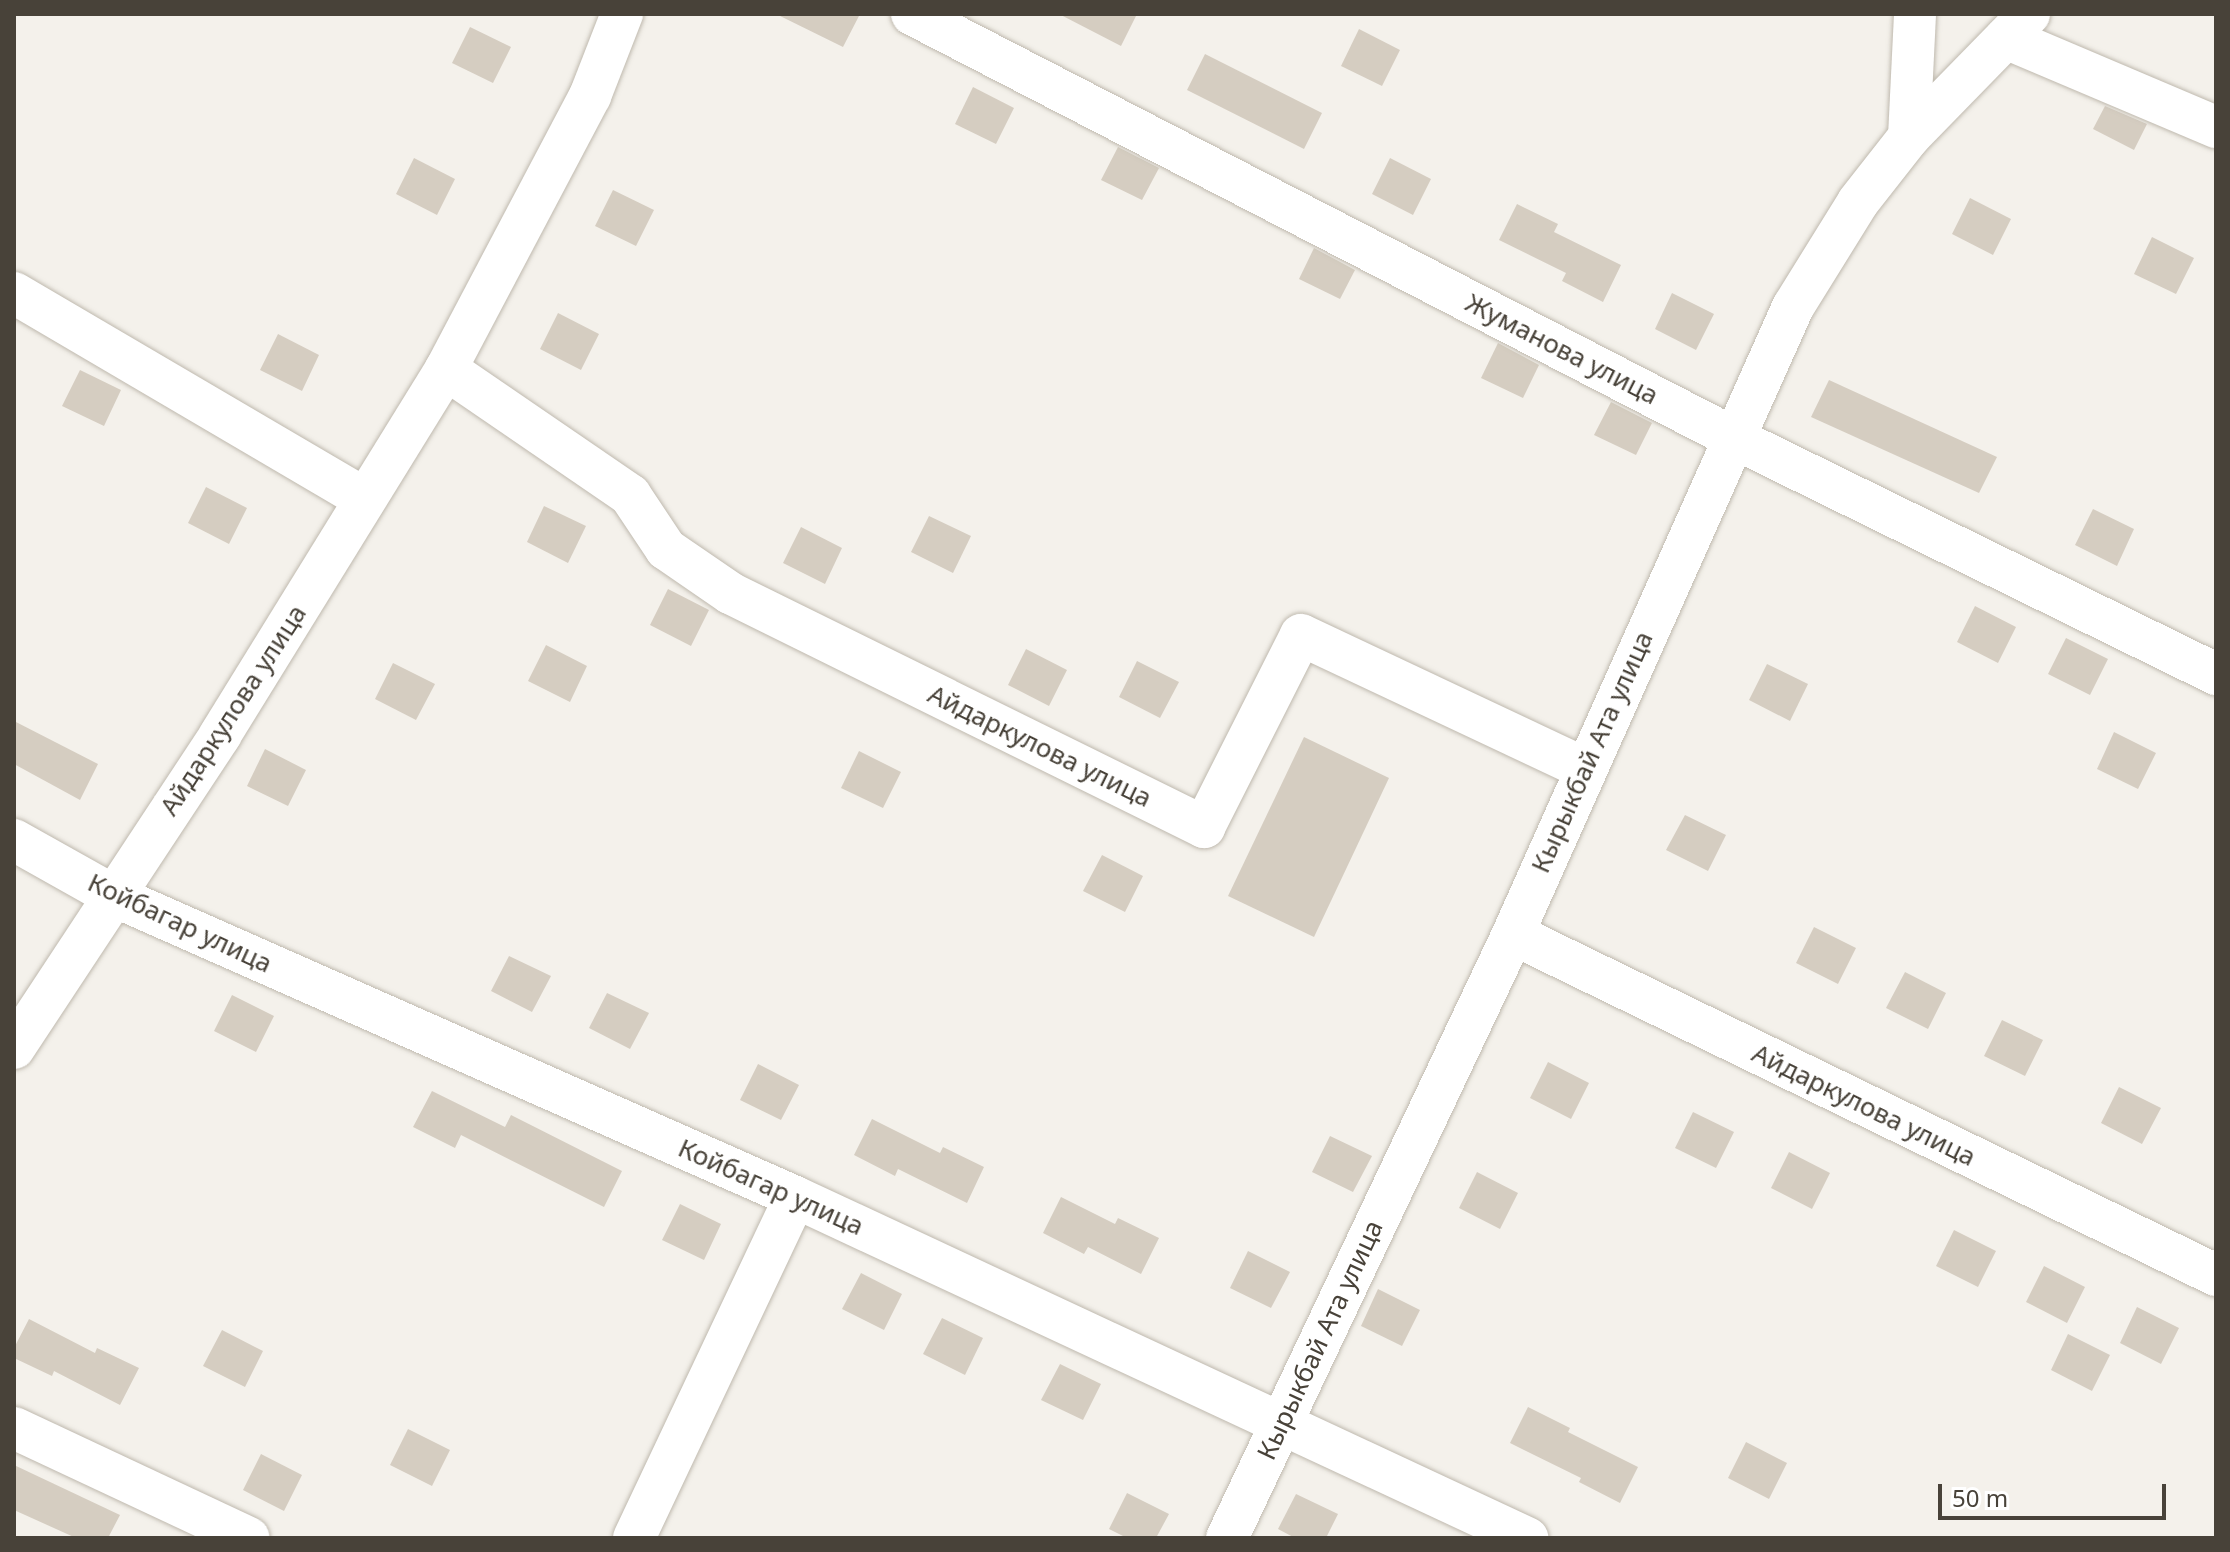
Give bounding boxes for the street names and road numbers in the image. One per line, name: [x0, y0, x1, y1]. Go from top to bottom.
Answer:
street label: Жуманова улица: [1461, 287, 1663, 411]
street label: Айдаркулова улица: [153, 599, 313, 821]
street label: Кырыкбай Ата улица: [1525, 626, 1659, 878]
street label: Айдаркулова улица: [923, 678, 1157, 814]
street label: Койбагар улица: [83, 867, 277, 979]
street label: Айдаркулова улица: [1747, 1037, 1981, 1173]
street label: Койбагар улица: [674, 1132, 868, 1242]
street label: Кырыкбай Ата улица: [1251, 1215, 1389, 1465]

